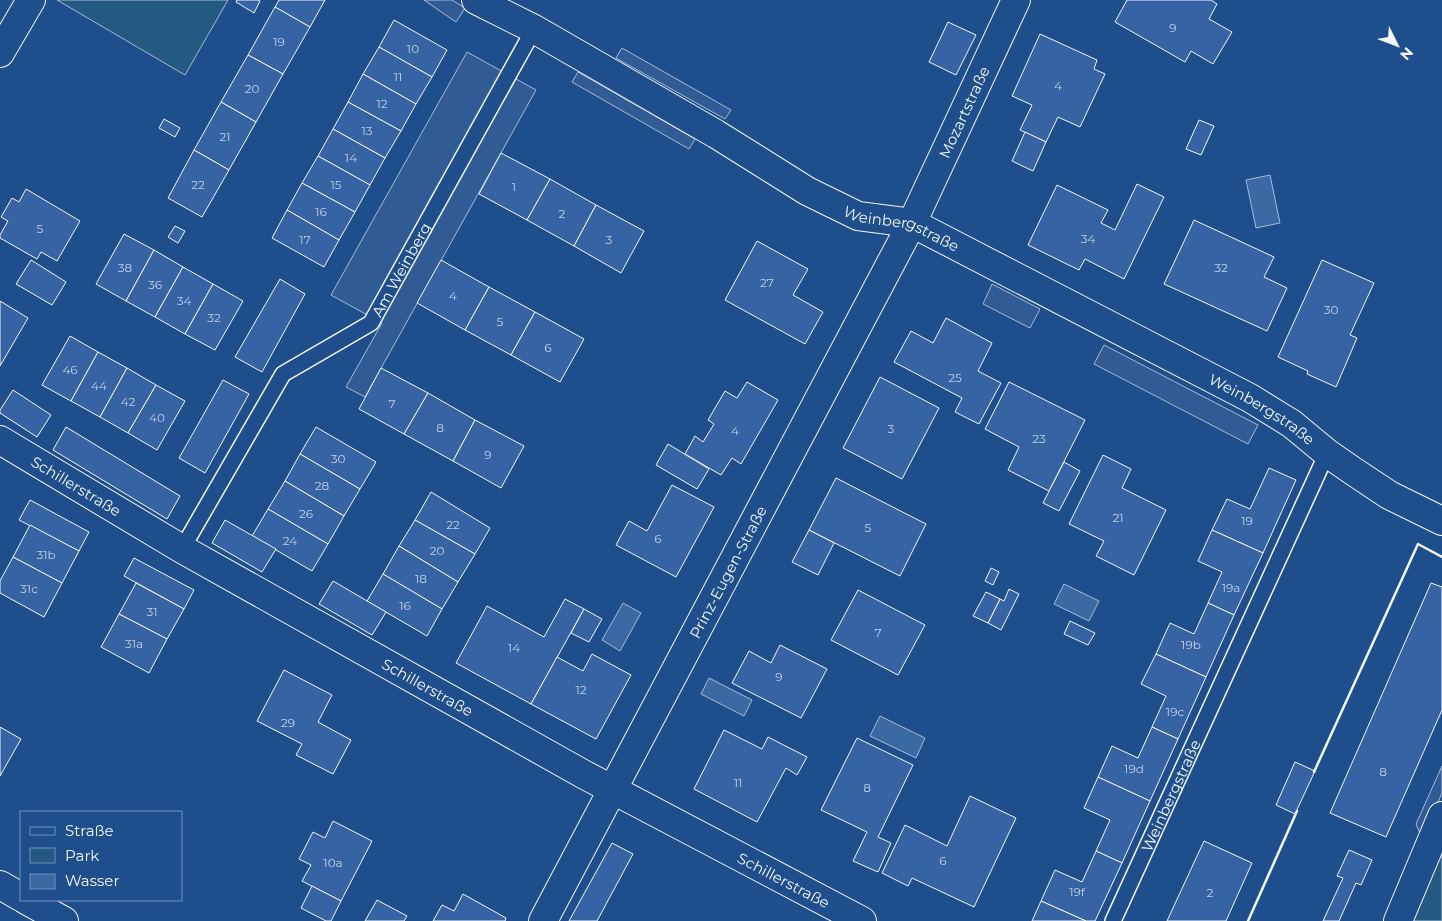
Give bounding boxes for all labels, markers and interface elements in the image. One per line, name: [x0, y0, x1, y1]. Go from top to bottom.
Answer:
house number: 9: [1169, 20, 1177, 35]
north arrow: [1372, 20, 1422, 70]
house number: 19: [273, 34, 285, 49]
house number: 10: [407, 41, 419, 56]
text: N: [1396, 43, 1417, 64]
street label: Mozartstraße: [934, 63, 993, 161]
house number: 11: [394, 69, 402, 84]
house number: 4: [1054, 78, 1062, 93]
house number: 20: [245, 81, 259, 96]
house number: 12: [376, 96, 388, 111]
house number: 13: [361, 123, 373, 138]
house number: 21: [219, 129, 231, 144]
house number: 14: [345, 150, 357, 165]
house number: 22: [191, 177, 205, 192]
house number: 15: [330, 177, 342, 192]
house number: 1: [512, 179, 516, 194]
street label: Weinbergstraße: [841, 201, 963, 255]
house number: 16: [315, 204, 327, 219]
house number: 2: [559, 206, 566, 221]
street label: Am Weinberg: [367, 219, 434, 320]
house number: 5: [37, 221, 44, 236]
house number: 34: [1081, 231, 1095, 246]
house number: 17: [299, 232, 311, 247]
house number: 3: [606, 232, 613, 247]
house number: 38: [118, 260, 133, 275]
house number: 32: [1214, 260, 1228, 275]
house number: 27: [760, 275, 774, 290]
house number: 36: [148, 277, 162, 292]
house number: 4: [449, 288, 457, 303]
house number: 34: [177, 293, 191, 308]
house number: 30: [1324, 302, 1338, 317]
house number: 32: [207, 310, 221, 325]
house number: 5: [497, 314, 504, 329]
house number: 6: [544, 340, 552, 355]
house number: 46: [62, 362, 78, 377]
street label: Weinbergstraße: [1206, 369, 1319, 449]
house number: 25: [948, 370, 962, 385]
house number: 44: [91, 378, 107, 393]
house number: 42: [121, 394, 136, 409]
house number: 7: [388, 396, 396, 411]
house number: 40: [149, 410, 165, 425]
house number: 8: [436, 420, 444, 435]
house number: 3: [888, 421, 895, 436]
house number: 4: [731, 423, 739, 438]
house number: 23: [1032, 431, 1046, 446]
house number: 9: [484, 447, 492, 462]
street label: Schillerstraße: [28, 451, 125, 520]
house number: 30: [331, 451, 345, 466]
house number: 28: [315, 478, 330, 493]
street label: Prinz-Eugen-Straße: [685, 502, 770, 641]
house number: 26: [299, 506, 313, 521]
house number: 21: [1112, 510, 1124, 525]
house number: 19: [1241, 513, 1253, 528]
house number: 22: [446, 517, 460, 532]
house number: 5: [865, 520, 872, 535]
house number: 6: [654, 531, 662, 546]
house number: 24: [283, 533, 297, 548]
house number: 20: [430, 543, 444, 558]
house number: 31b: [36, 547, 56, 562]
house number: 18: [415, 571, 427, 586]
house number: 19a: [1222, 580, 1240, 595]
house number: 31c: [20, 581, 38, 596]
house number: 16: [399, 598, 411, 613]
house number: 31: [146, 604, 158, 619]
house number: 7: [874, 625, 882, 640]
house number: 31a: [125, 636, 143, 651]
house number: 19b: [1181, 637, 1201, 652]
house number: 14: [508, 640, 520, 655]
street label: Schillerstraße: [379, 654, 477, 720]
house number: 9: [775, 669, 783, 684]
house number: 12: [575, 682, 587, 697]
house number: 19c: [1166, 704, 1184, 719]
house number: 29: [281, 715, 295, 730]
street label: Weinbergstraße: [1137, 736, 1204, 855]
house number: 19d: [1124, 761, 1144, 776]
house number: 8: [1379, 764, 1387, 779]
house number: 11: [734, 775, 742, 790]
house number: 8: [863, 780, 871, 795]
legend: [20, 811, 182, 901]
text: Straße: [65, 821, 114, 840]
text: Park: [65, 846, 99, 865]
street label: Schillerstraße: [734, 848, 833, 912]
house number: 6: [939, 853, 947, 868]
house number: 10a: [323, 855, 343, 870]
text: Wasser: [65, 871, 119, 890]
house number: 19f: [1069, 884, 1086, 899]
house number: 2: [1207, 885, 1214, 900]

